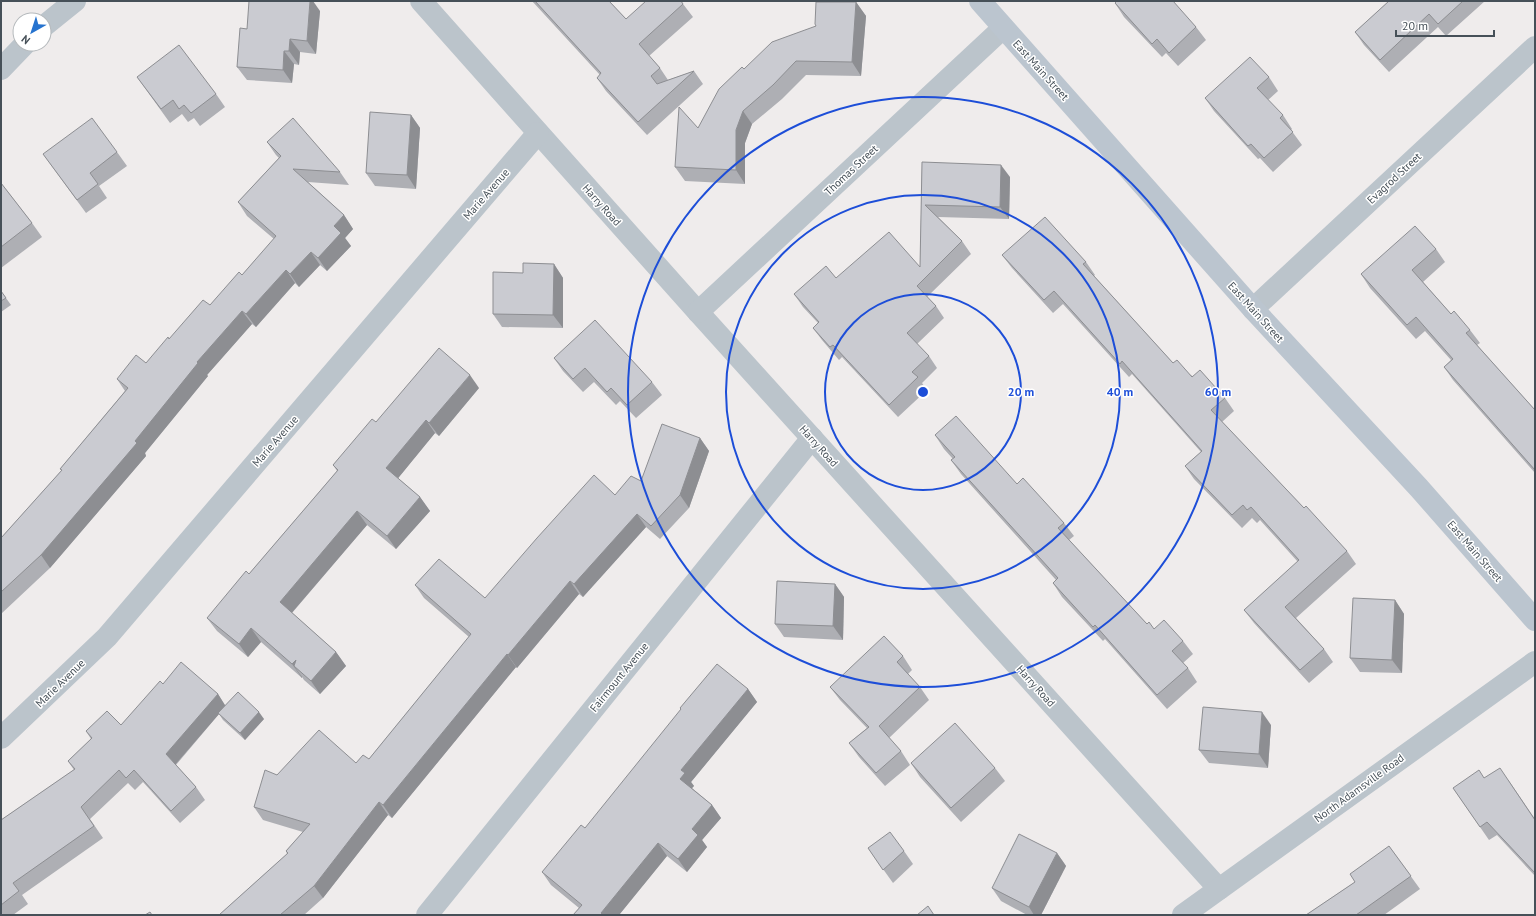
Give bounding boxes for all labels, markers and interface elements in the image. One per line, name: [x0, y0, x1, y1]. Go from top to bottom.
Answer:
north arrow: [12, 12, 52, 52]
scale bar: [1396, 12, 1494, 38]
text: 20 m: [1402, 18, 1428, 33]
text: N: [18, 32, 33, 47]
street label: East Main Street: [1010, 37, 1072, 103]
street label: Thomas Street: [821, 141, 881, 198]
street label: Evagrod Street: [1364, 149, 1424, 207]
street label: Marie Avenue: [460, 165, 512, 223]
street label: Harry Road: [580, 181, 624, 229]
street label: East Main Street: [1225, 279, 1287, 345]
text: 20 m: [1008, 384, 1034, 399]
text: 40 m: [1107, 384, 1133, 399]
text: 60 m: [1205, 384, 1231, 399]
centre of rings: [916, 385, 930, 399]
street label: Marie Avenue: [249, 412, 301, 470]
street label: Harry Road: [797, 422, 841, 470]
street label: East Main Street: [1445, 517, 1506, 585]
street label: Fairmount Avenue: [587, 639, 652, 715]
street label: Marie Avenue: [32, 656, 88, 710]
street label: Harry Road: [1014, 662, 1058, 710]
street label: North Adamsville Road: [1311, 751, 1407, 825]

